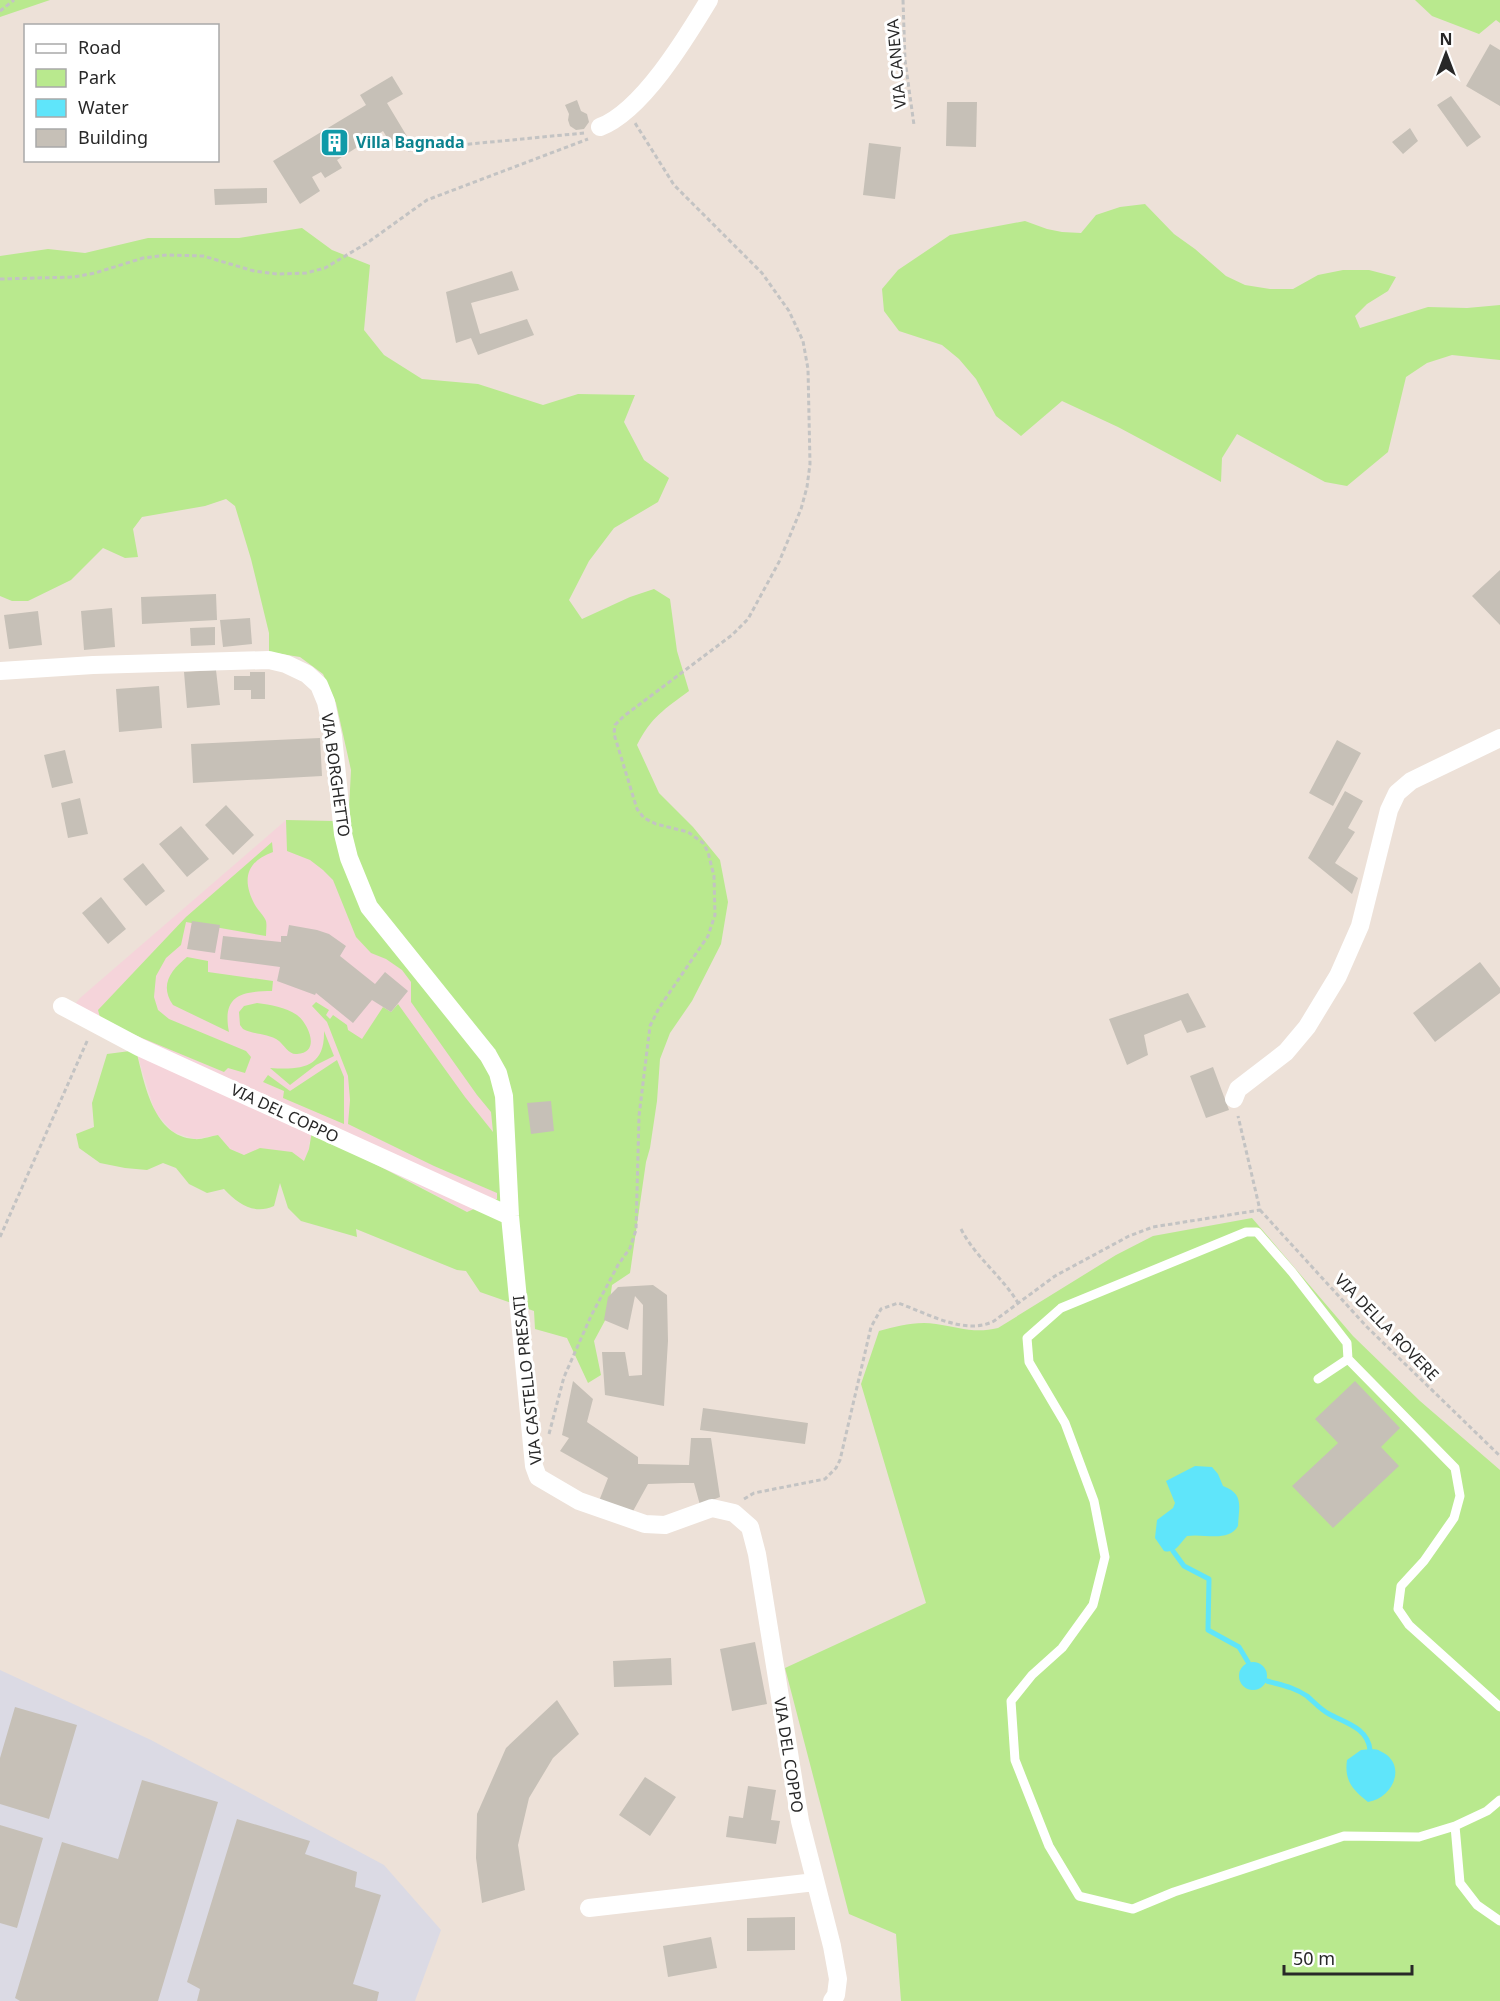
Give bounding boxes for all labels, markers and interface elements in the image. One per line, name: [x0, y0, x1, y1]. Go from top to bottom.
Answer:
street label: VIA CANEVA: [881, 17, 911, 110]
legend: [24, 24, 219, 162]
north arrow: [1416, 24, 1476, 84]
text: N: [1439, 28, 1453, 50]
text: Road: [78, 35, 121, 59]
text: Park: [78, 65, 116, 89]
text: Water: [78, 95, 129, 119]
text: Building: [78, 125, 148, 149]
building icon: Villa Bagnada: [319, 126, 351, 158]
place label: Villa Bagnada: [356, 131, 464, 153]
street label: VIA BORGHETTO: [316, 712, 356, 838]
street label: VIA DEL COPPO: [227, 1078, 343, 1148]
street label: VIA DELLA ROVERE: [1330, 1269, 1444, 1385]
street label: VIA CASTELLO PRESATI: [507, 1294, 547, 1466]
street label: VIA DEL COPPO: [769, 1696, 809, 1814]
scale bar: [1284, 1938, 1412, 1976]
text: 50 m: [1293, 1946, 1335, 1970]

